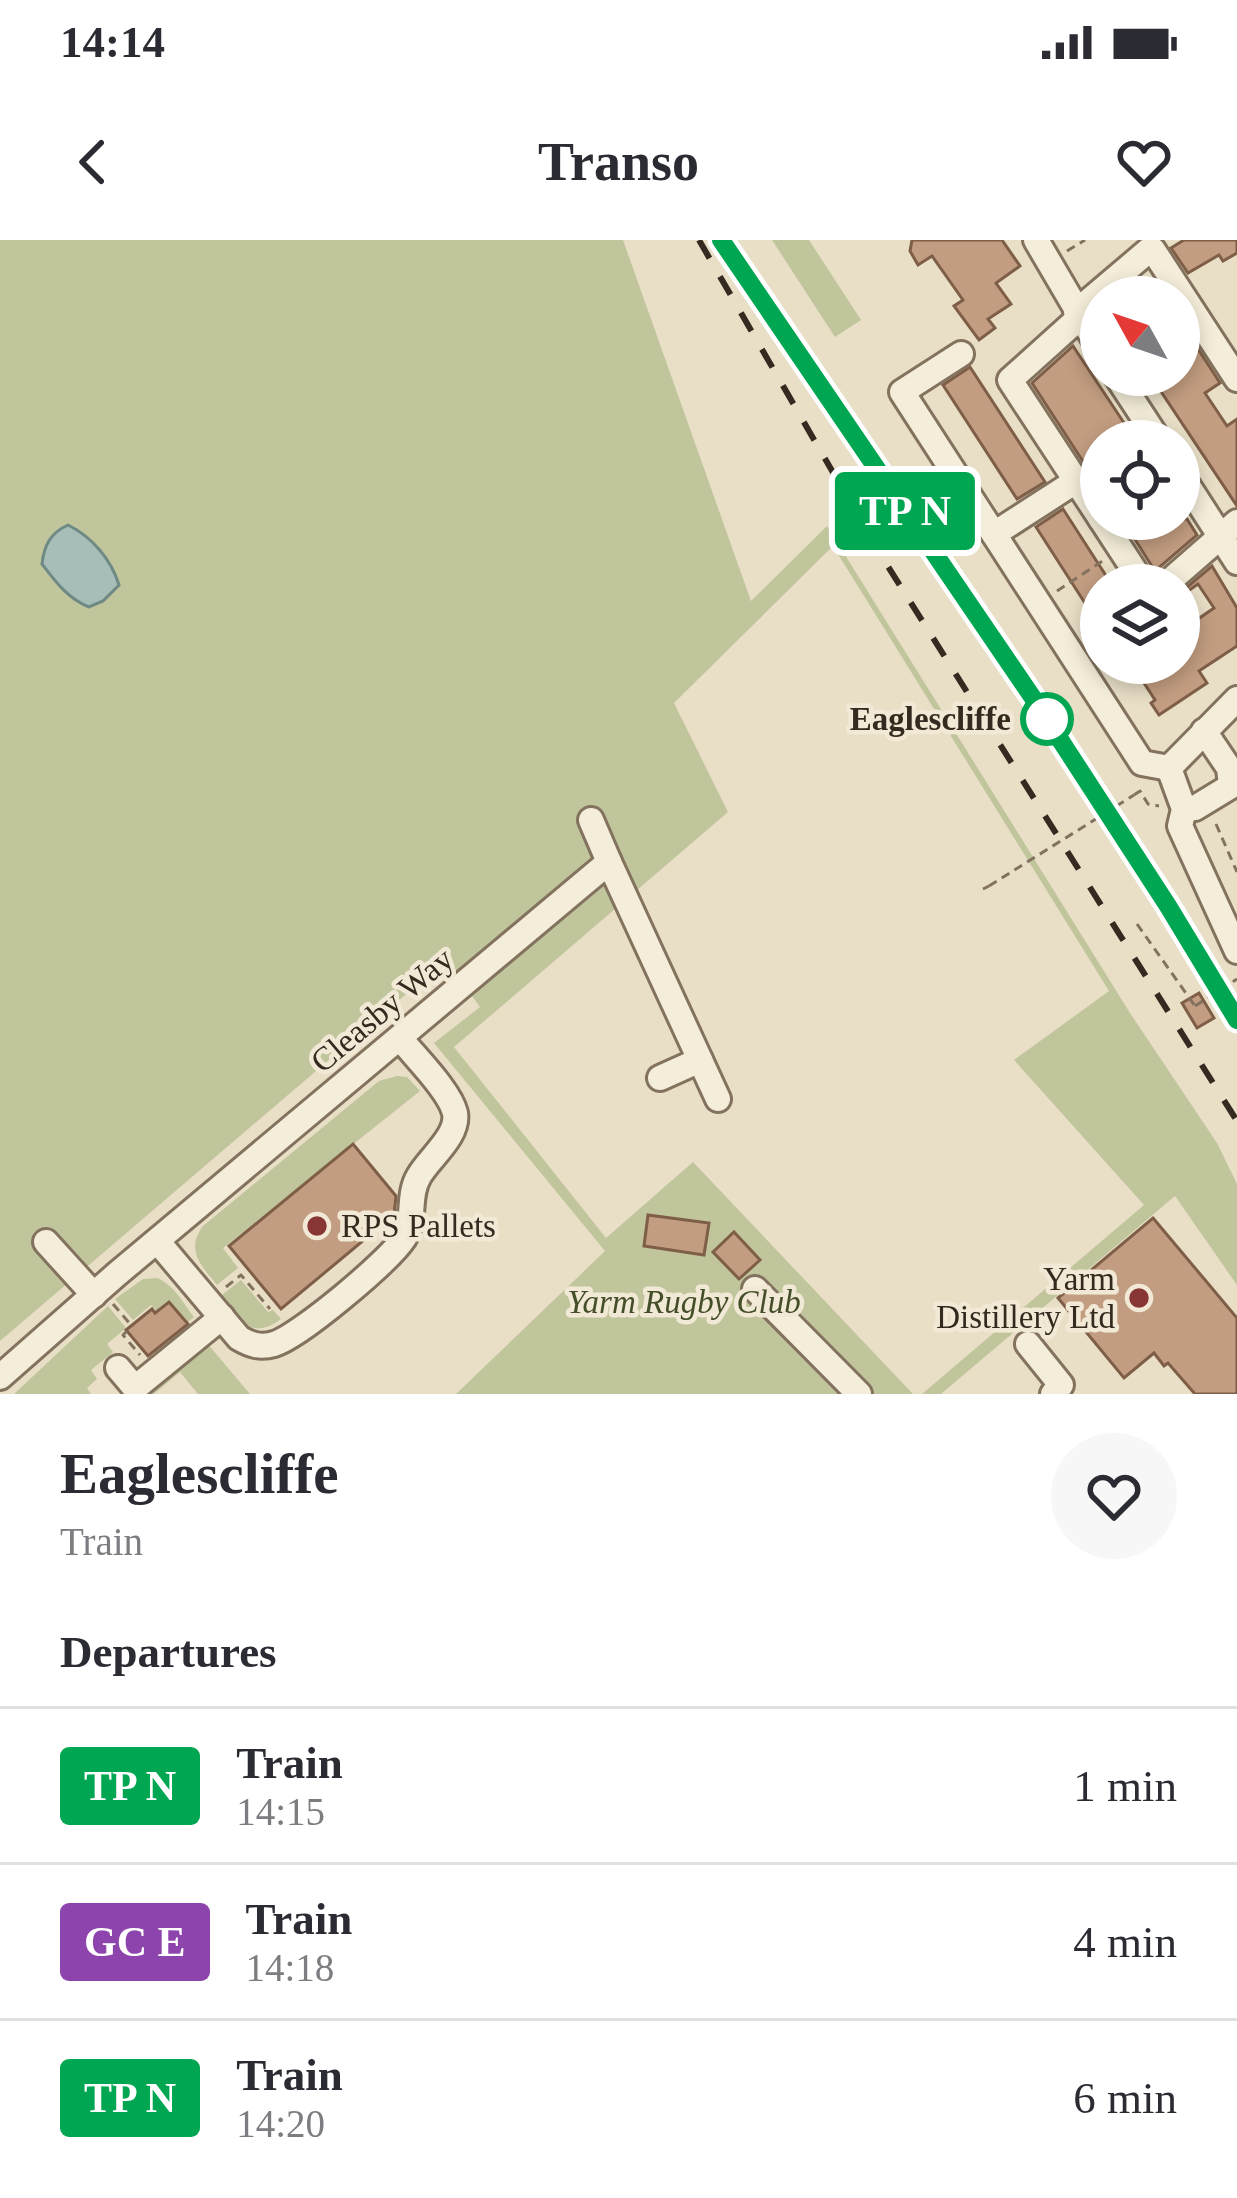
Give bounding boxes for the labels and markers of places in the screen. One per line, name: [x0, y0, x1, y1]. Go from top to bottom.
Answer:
marker: Eaglescliffe: [1022, 694, 1072, 744]
place label: Eaglescliffe: [850, 701, 1011, 737]
place label: RPS Pallets: [341, 1208, 496, 1244]
marker: RPS Pallets: [304, 1213, 330, 1239]
place label: Yarm Distillery Ltd: [936, 1261, 1115, 1335]
marker: Yarm Distillery Ltd: [1126, 1285, 1152, 1311]

